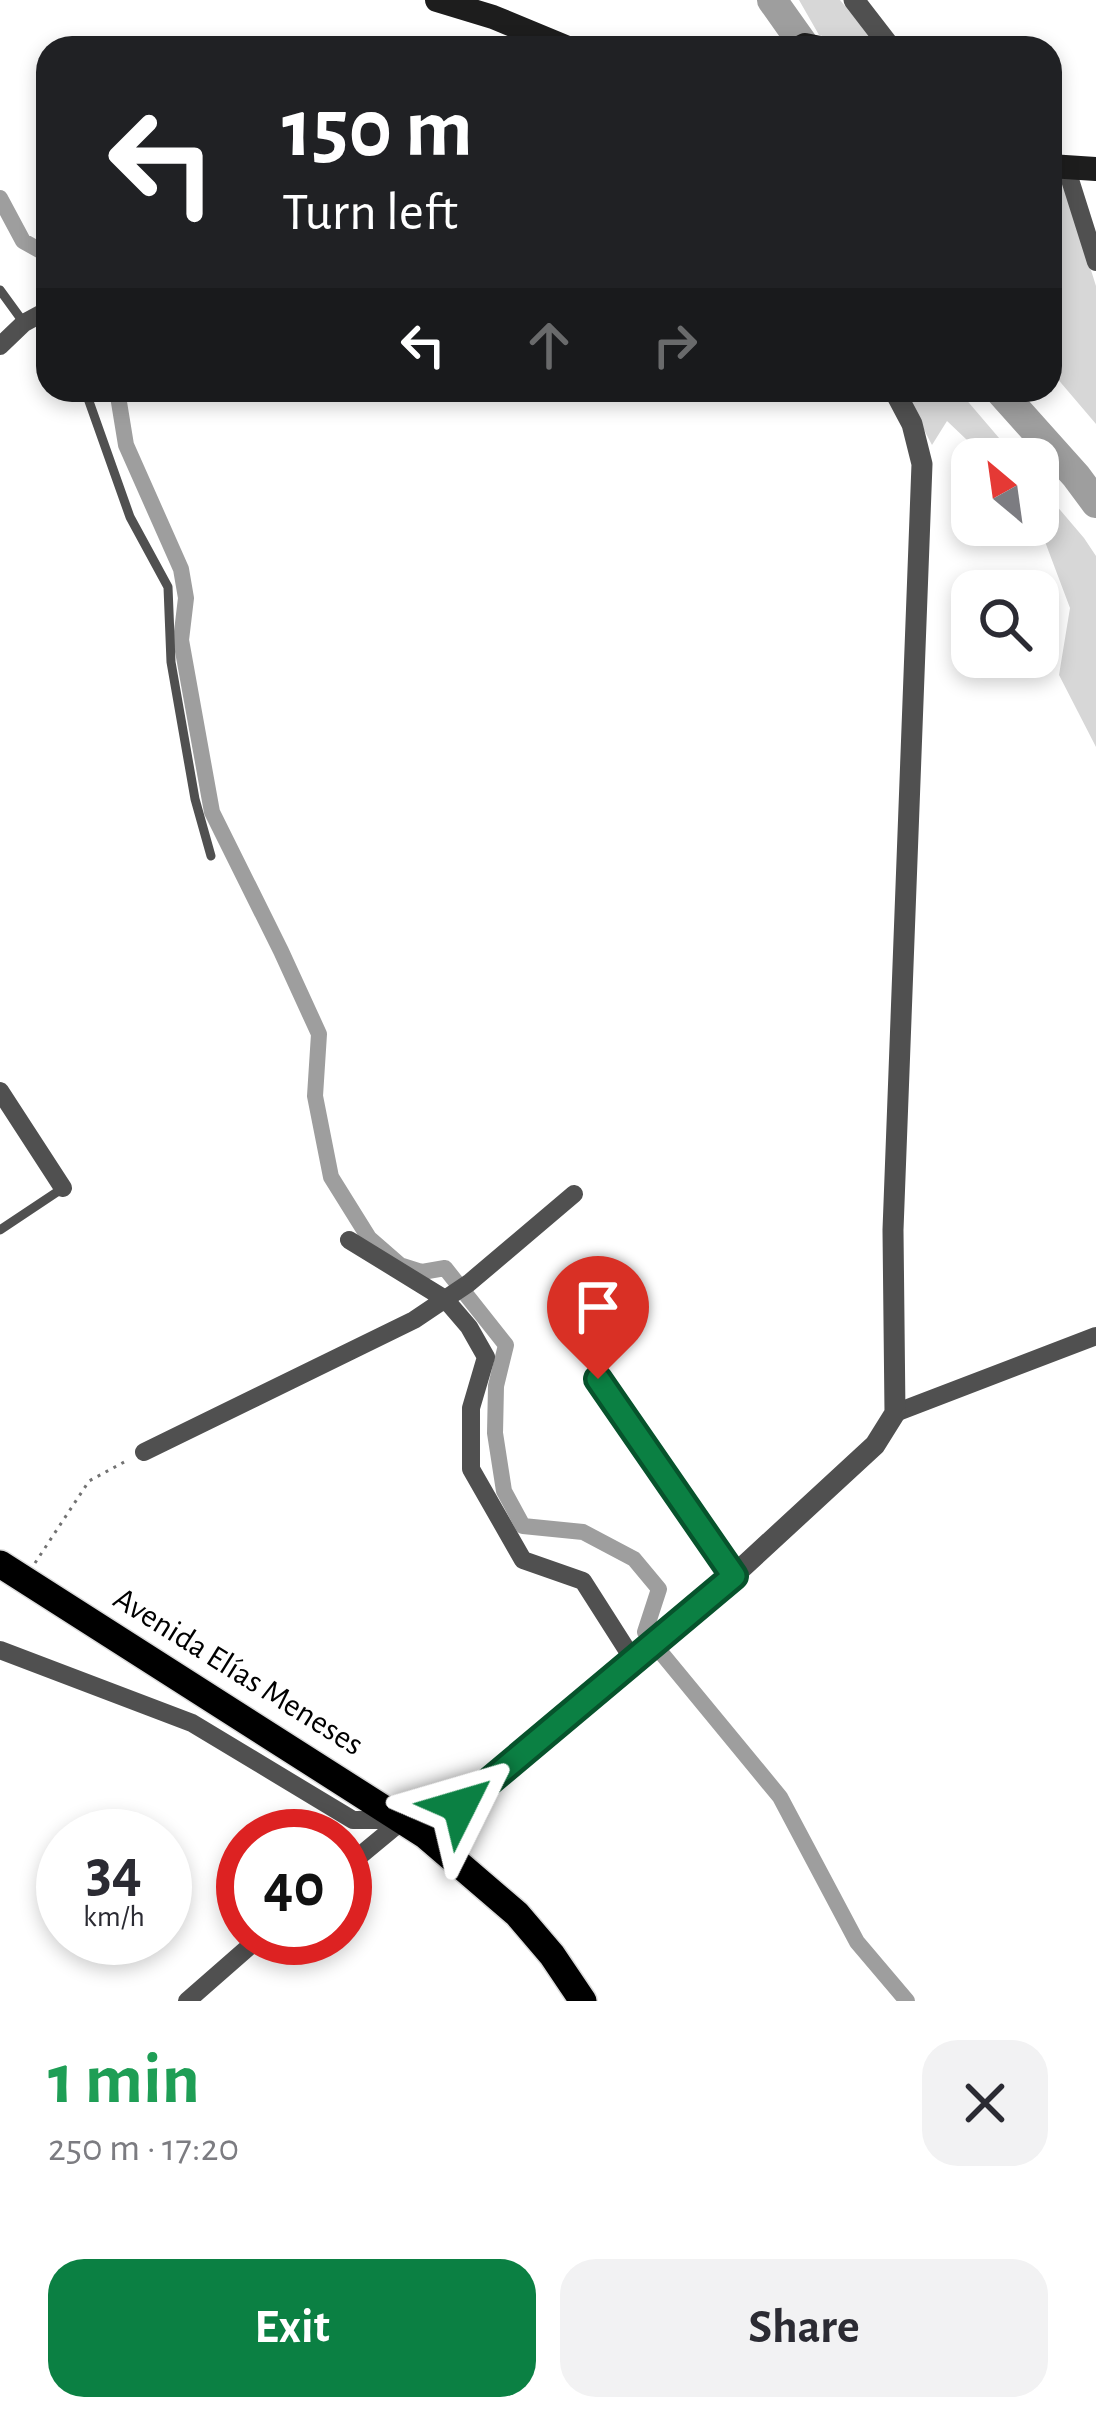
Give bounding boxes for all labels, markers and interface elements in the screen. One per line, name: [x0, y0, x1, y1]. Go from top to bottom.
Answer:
icon: left: [84, 84, 240, 240]
text: 150 m: [282, 88, 473, 172]
text: Turn left: [282, 186, 458, 240]
icon: left: [390, 312, 456, 378]
icon: ahead: [516, 312, 582, 378]
icon: right: [642, 312, 708, 378]
north arrow: [951, 438, 1059, 546]
map controls: [951, 438, 1059, 678]
button: search: [951, 570, 1059, 678]
pin: [547, 1256, 649, 1379]
icon: arrive: [565, 1274, 631, 1340]
street label: Avenida Elías Meneses: [107, 1582, 369, 1762]
position arrow: [397, 1743, 523, 1869]
speed limit sign: 40: [216, 1809, 372, 1965]
text: 34: [86, 1842, 142, 1902]
text: km/h: [83, 1902, 145, 1932]
button: close: [922, 2040, 1048, 2166]
text: 1 min: [48, 2044, 200, 2116]
text: 250 m · 17:20: [48, 2129, 239, 2168]
button: Exit: [48, 2259, 536, 2397]
button: Share: [560, 2259, 1048, 2397]

